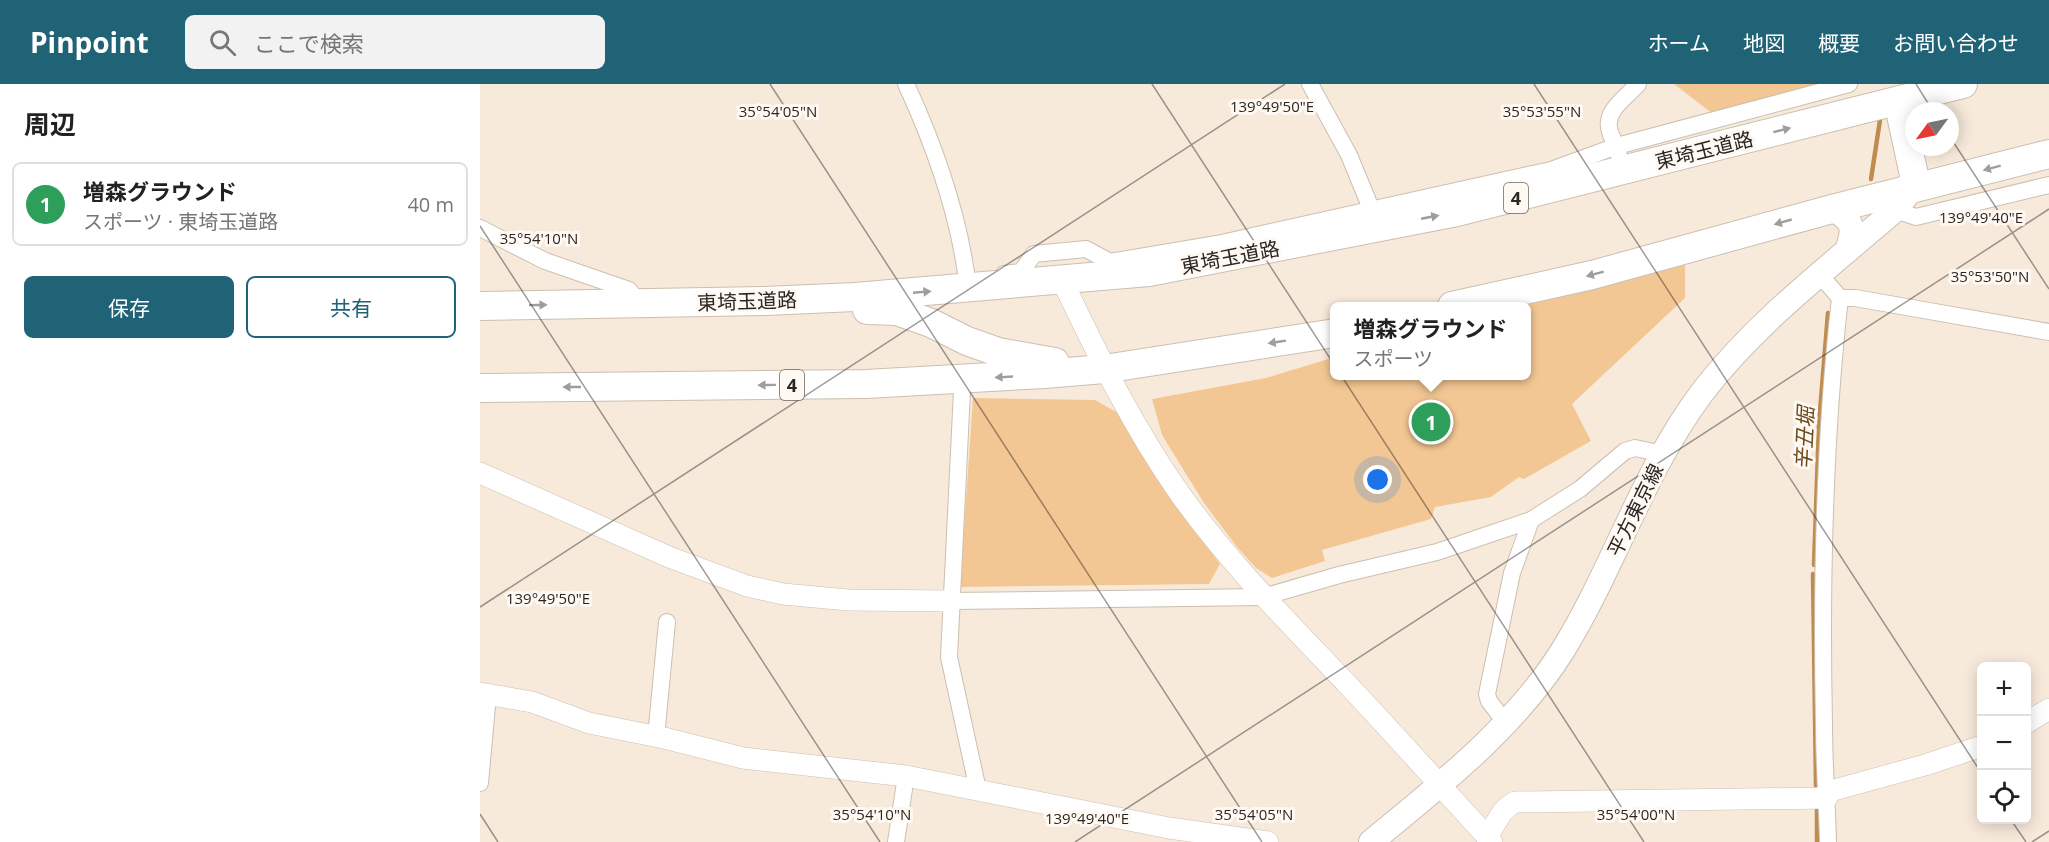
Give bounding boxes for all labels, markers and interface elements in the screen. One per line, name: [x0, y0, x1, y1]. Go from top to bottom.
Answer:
search box: [185, 15, 605, 69]
text: Pinpoint: [30, 23, 149, 61]
icon: search: [206, 26, 239, 59]
text: ここで検索: [254, 28, 364, 58]
text: ホーム: [1648, 29, 1710, 57]
text: 地図: [1743, 29, 1785, 57]
text: 概要: [1818, 29, 1860, 57]
text: お問い合わせ: [1893, 29, 2019, 57]
text: 139°49'50"E: [1230, 96, 1314, 116]
text: 35°54'05"N: [739, 101, 817, 121]
text: 35°53'55"N: [1503, 101, 1581, 121]
north arrow: [1905, 102, 1959, 156]
text: 周辺: [24, 106, 76, 142]
street label: 東埼玉道路: [1652, 125, 1756, 175]
one-way arrow: [1773, 125, 1792, 135]
one-way arrow: [1983, 164, 2002, 174]
text: 増森グラウンド: [83, 176, 237, 206]
road number: 4: [1504, 183, 1528, 213]
text: 1: [40, 191, 51, 218]
text: 40 m: [407, 191, 454, 218]
text: 139°49'40"E: [1939, 207, 2023, 227]
text: スポーツ · 東埼玉道路: [83, 208, 278, 235]
one-way arrow: [1421, 212, 1440, 221]
one-way arrow: [1774, 218, 1792, 227]
text: 35°54'10"N: [500, 228, 578, 248]
street label: 東埼玉道路: [1178, 234, 1282, 280]
text: 35°53'50"N: [1951, 266, 2029, 286]
one-way arrow: [1586, 270, 1604, 279]
button: 保存: [24, 276, 234, 338]
button: 共有: [246, 276, 456, 338]
street label: 東埼玉道路: [697, 286, 797, 316]
one-way arrow: [913, 287, 932, 297]
one-way arrow: [529, 300, 548, 310]
popup: [1330, 302, 1531, 380]
text: 増森グラウンド: [1353, 313, 1508, 343]
one-way arrow: [1268, 337, 1287, 346]
text: スポーツ: [1353, 345, 1433, 372]
road number: 4: [780, 370, 804, 400]
one-way arrow: [995, 372, 1014, 381]
one-way arrow: [758, 380, 777, 390]
one-way arrow: [563, 382, 582, 392]
pin: 1: [1412, 400, 1450, 444]
water label: 辛丑堀: [1788, 403, 1820, 470]
street label: 平方東京線: [1601, 459, 1669, 561]
your location: [1363, 465, 1392, 494]
text: 139°49'50"E: [506, 588, 590, 608]
map controls: [1977, 662, 2031, 824]
button: +: [1977, 662, 2031, 716]
button: −: [1977, 716, 2031, 770]
button: locate: [1977, 770, 2031, 824]
text: 35°54'10"N: [833, 804, 911, 824]
text: 35°54'05"N: [1215, 804, 1293, 824]
text: 35°54'00"N: [1597, 804, 1675, 824]
text: 139°49'40"E: [1045, 808, 1129, 828]

